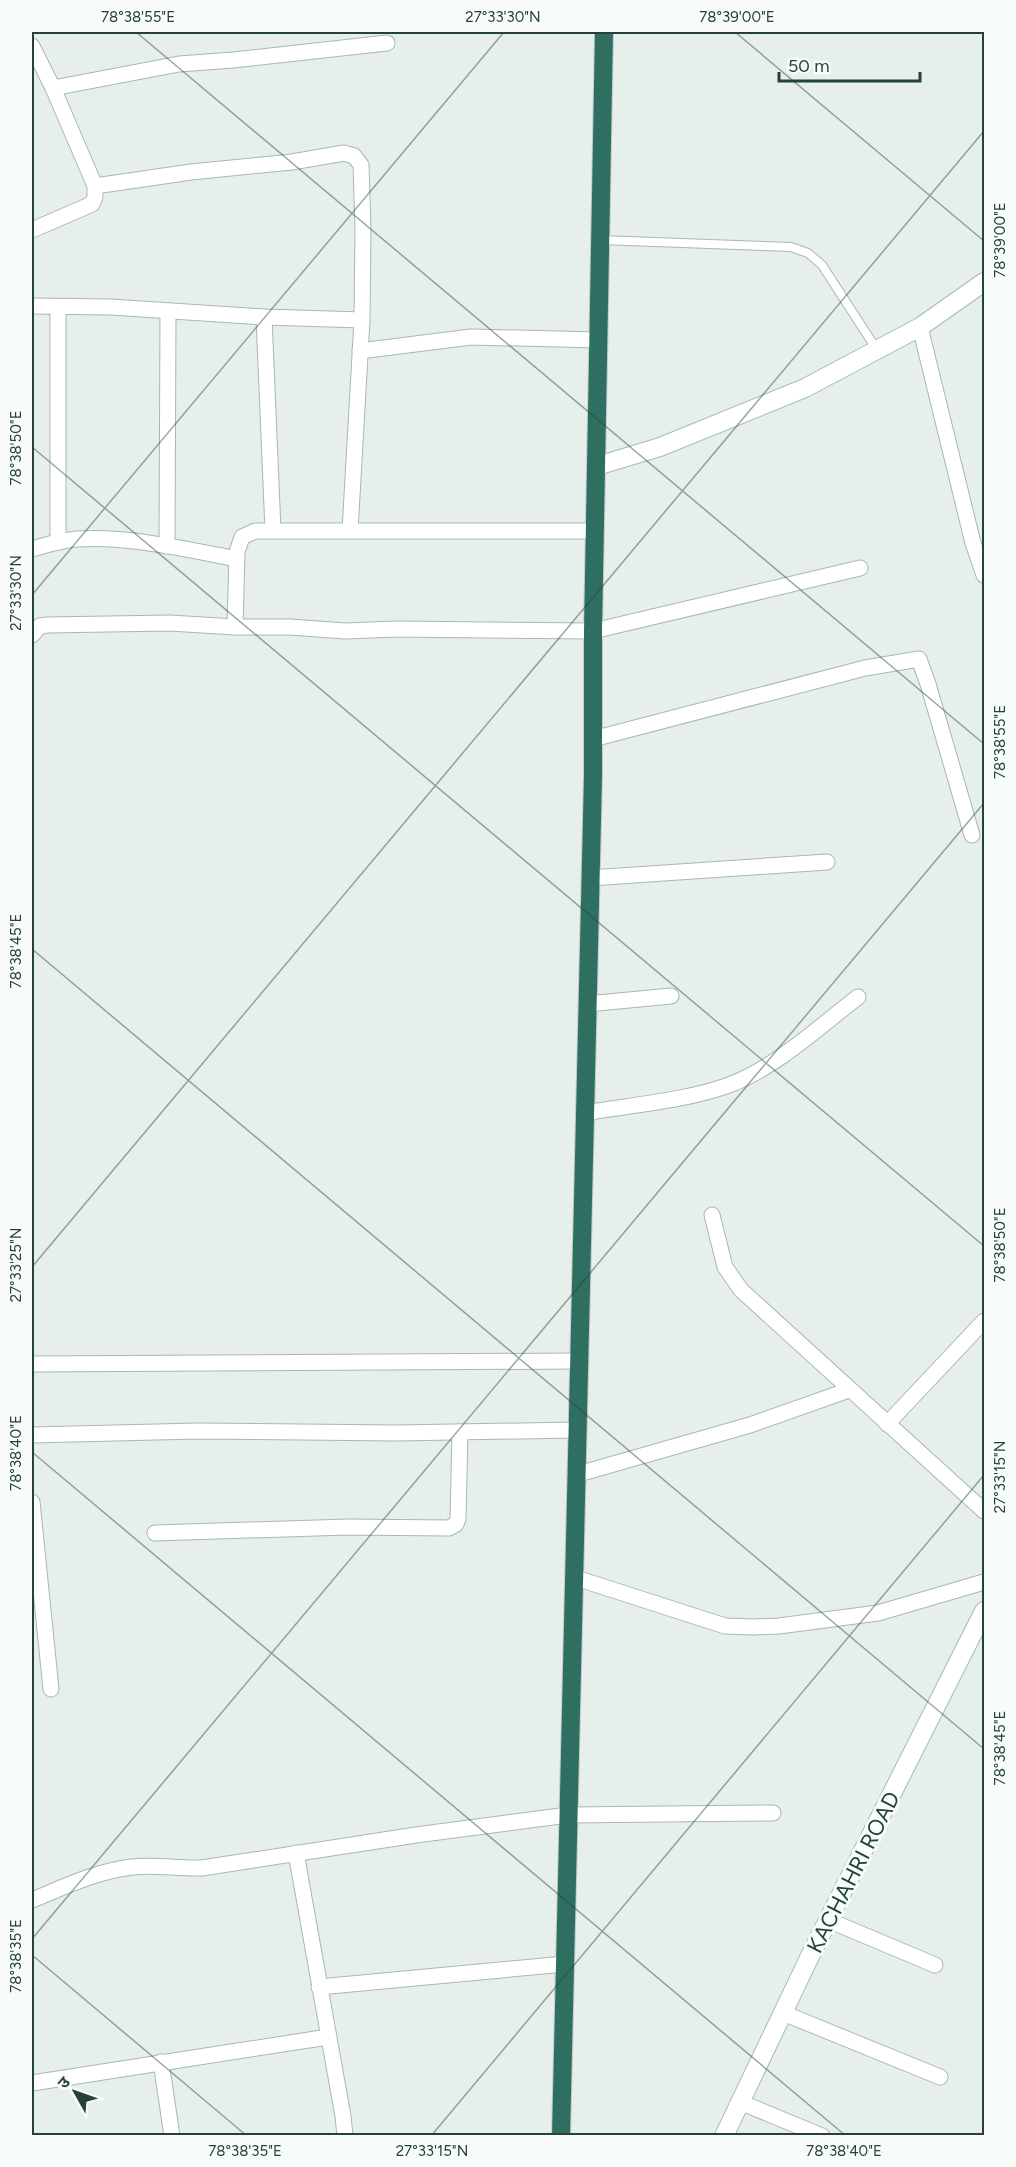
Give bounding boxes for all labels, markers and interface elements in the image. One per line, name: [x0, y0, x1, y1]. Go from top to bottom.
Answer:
text: 78°38'55"E: [101, 8, 175, 26]
text: 27°33'30"N: [465, 8, 541, 26]
text: 78°39'00"E: [699, 8, 775, 26]
scale bar: [779, 45, 920, 83]
text: 50 m: [788, 55, 830, 77]
text: 78°39'00"E: [991, 202, 1009, 278]
text: 78°38'50"E: [7, 410, 25, 486]
text: 27°33'30"N: [7, 555, 25, 631]
text: 78°38'55"E: [991, 705, 1009, 779]
text: 78°38'45"E: [7, 914, 25, 988]
text: 78°38'50"E: [991, 1207, 1009, 1283]
text: 27°33'25"N: [7, 1228, 25, 1302]
text: 78°38'40"E: [7, 1415, 25, 1491]
text: 27°33'15"N: [991, 1441, 1009, 1513]
text: 78°38'45"E: [991, 1711, 1009, 1785]
street label: KACHAHRI ROAD: [801, 1787, 906, 1958]
text: 78°38'35"E: [7, 1919, 25, 1993]
north arrow: [45, 2062, 105, 2122]
text: उ: [54, 2073, 75, 2092]
text: 78°38'35"E: [208, 2142, 282, 2160]
text: 27°33'15"N: [396, 2142, 468, 2160]
text: 78°38'40"E: [806, 2142, 882, 2160]

